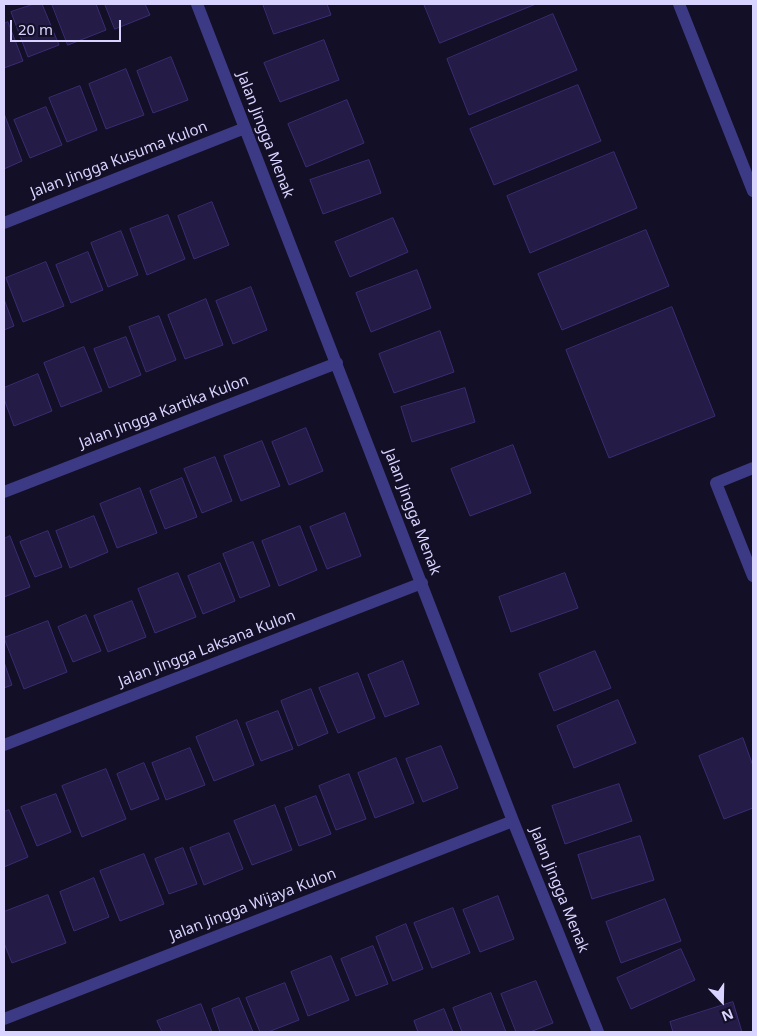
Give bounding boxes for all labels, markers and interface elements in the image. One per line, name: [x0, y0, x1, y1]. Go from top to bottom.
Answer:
scale bar: [12, 10, 124, 42]
text: 20 m: [18, 19, 53, 39]
street label: Jalan Jingga Menak: [233, 69, 297, 201]
street label: Jalan Jingga Kusuma Kulon: [28, 118, 210, 202]
street label: Jalan Jingga Kartika Kulon: [77, 371, 251, 453]
street label: Jalan Jingga Menak: [380, 446, 444, 578]
street label: Jalan Jingga Laksana Kulon: [116, 607, 298, 691]
street label: Jalan Jingga Menak: [526, 825, 592, 955]
street label: Jalan Jingga Wijaya Kulon: [167, 865, 339, 945]
north arrow: [697, 976, 747, 1026]
text: N: [719, 1005, 736, 1026]

